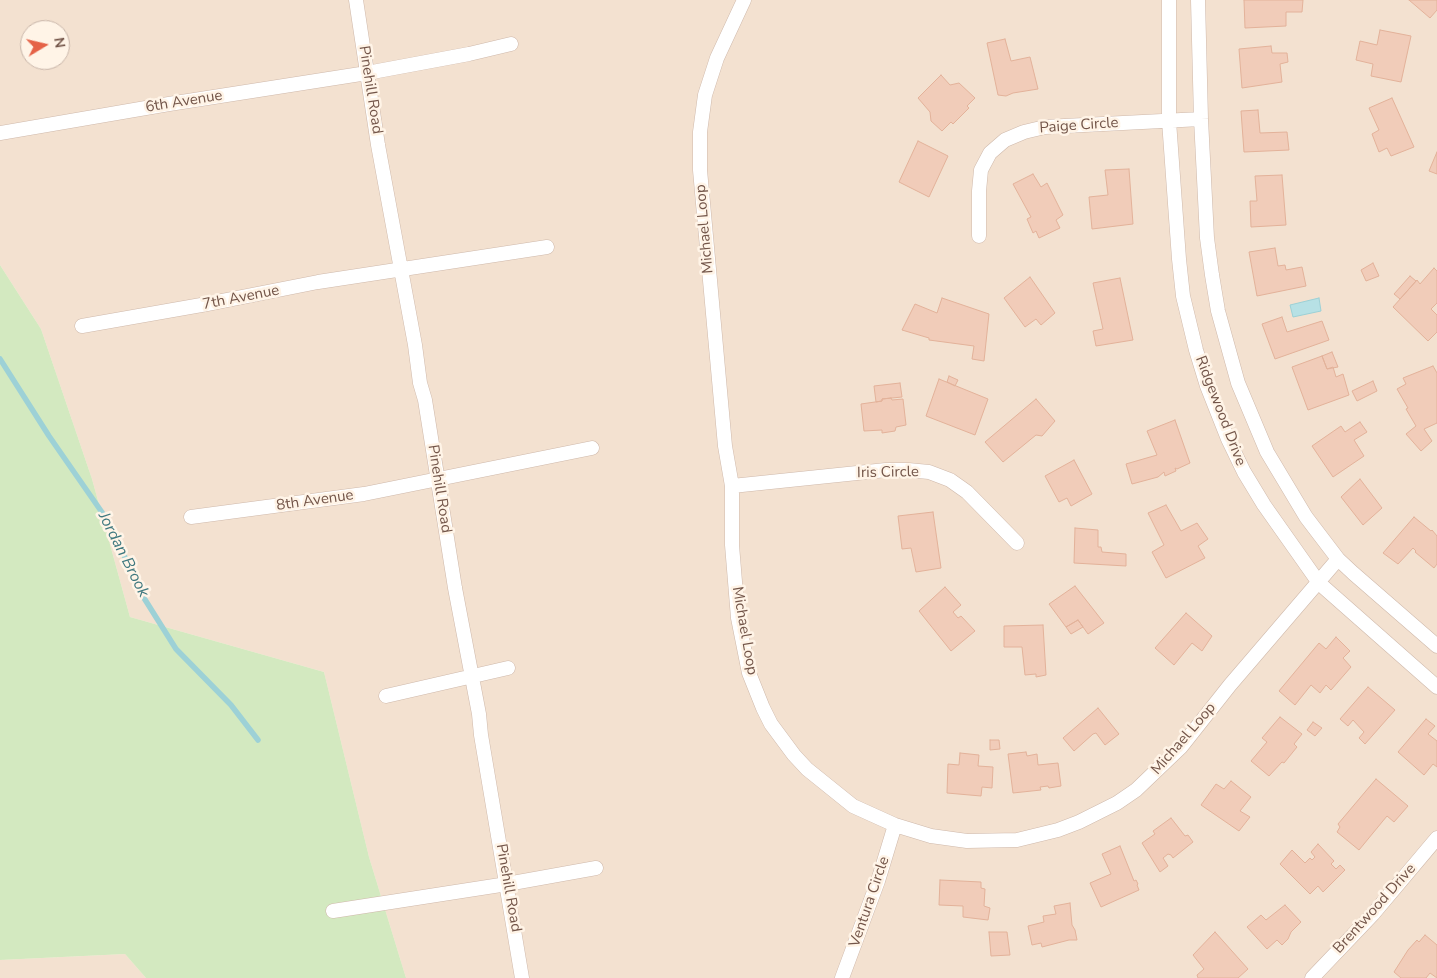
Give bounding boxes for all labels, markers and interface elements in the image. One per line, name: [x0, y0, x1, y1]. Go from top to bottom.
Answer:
north arrow: [20, 20, 70, 70]
text: N: [49, 36, 70, 49]
street label: Pinehill Road: [354, 45, 386, 135]
street label: 6th Avenue: [144, 87, 224, 117]
street label: Paige Circle: [1039, 114, 1119, 138]
street label: Michael Loop: [692, 184, 718, 274]
street label: 7th Avenue: [201, 282, 281, 314]
street label: Ridgewood Drive: [1191, 353, 1249, 469]
street label: Pinehill Road: [423, 444, 455, 534]
street label: Iris Circle: [857, 463, 919, 483]
street label: 8th Avenue: [275, 487, 355, 515]
water label: Jordan Brook: [93, 509, 153, 601]
street label: Michael Loop: [727, 585, 761, 677]
street label: Michael Loop: [1148, 699, 1220, 779]
street label: Pinehill Road: [491, 843, 525, 933]
street label: Ventura Circle: [846, 854, 894, 950]
street label: Brentwood Drive: [1330, 860, 1420, 958]

